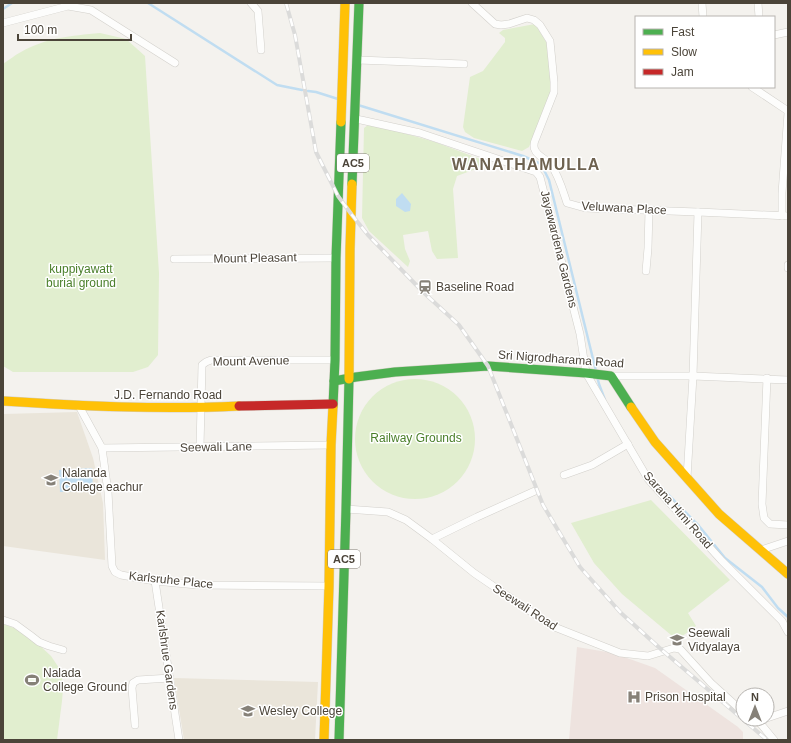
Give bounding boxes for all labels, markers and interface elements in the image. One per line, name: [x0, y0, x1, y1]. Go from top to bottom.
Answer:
scale bar: [18, 16, 131, 42]
legend: [635, 16, 775, 88]
text: 100 m: [24, 23, 57, 37]
text: Fast: [671, 25, 695, 39]
text: Slow: [671, 45, 697, 59]
text: Jam: [671, 65, 694, 79]
road number: AC5: [337, 154, 369, 172]
district label: WANATHAMULLA: [452, 156, 600, 173]
street label: Jayawardena Gardens: [538, 189, 580, 309]
street label: Veluwana Place: [581, 199, 667, 217]
street label: Mount Pleasant: [213, 250, 297, 266]
park label: kuppiyawatt burial ground: [46, 262, 116, 290]
station icon: Baseline Road: [417, 279, 433, 295]
place label: Baseline Road: [436, 280, 514, 294]
street label: Sri Nigrodharama Road: [498, 348, 624, 370]
street label: Mount Avenue: [213, 353, 290, 369]
street label: J.D. Fernando Road: [114, 388, 222, 402]
park label: Railway Grounds: [370, 431, 462, 445]
street label: Seewali Lane: [180, 439, 252, 455]
place label: Nalanda College eachur: [62, 466, 143, 494]
street label: Sarana Himi Road: [641, 468, 715, 552]
school or university icon: Nalanda College eachur: [43, 472, 59, 488]
road number: AC5: [328, 550, 360, 568]
street label: Karlsruhe Place: [128, 569, 214, 591]
street label: Seewali Road: [490, 581, 560, 633]
street label: Karlshrue Gardens: [153, 609, 181, 711]
place label: Seewali Vidyalaya: [688, 626, 740, 654]
school or university icon: Seewali Vidyalaya: [669, 632, 685, 648]
place label: Nalada College Ground: [43, 666, 127, 694]
sports icon: Nalada College Ground: [24, 672, 40, 688]
north arrow: [735, 687, 775, 727]
hospital icon: Prison Hospital: [626, 689, 642, 705]
place label: Prison Hospital: [645, 690, 726, 704]
text: N: [751, 691, 759, 703]
school or university icon: Wesley College: [240, 703, 256, 719]
place label: Wesley College: [259, 704, 342, 718]

